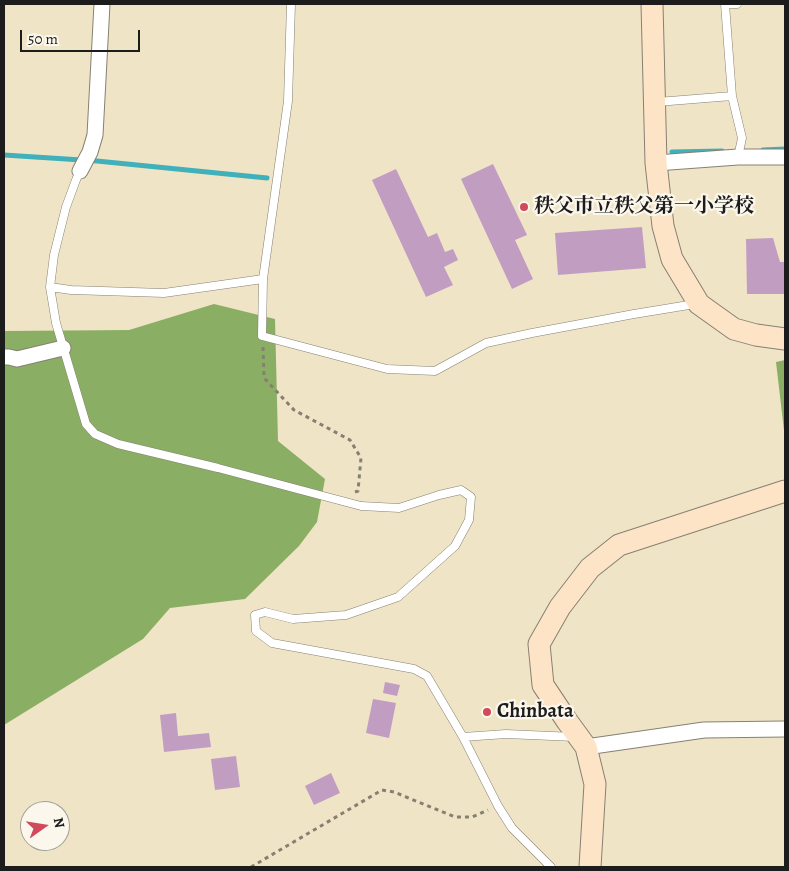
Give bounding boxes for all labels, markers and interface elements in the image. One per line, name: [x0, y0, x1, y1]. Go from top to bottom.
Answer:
scale bar: [22, 20, 142, 52]
text: 50 m: [28, 29, 58, 49]
place label: 秩父市立秩父第一小学校: [534, 195, 754, 219]
marker: 秩父市立秩父第一小学校: [518, 201, 530, 213]
place label: Chinbata: [497, 700, 574, 724]
marker: Chinbata: [481, 706, 493, 718]
north arrow: [20, 801, 70, 851]
text: N: [49, 816, 70, 830]

